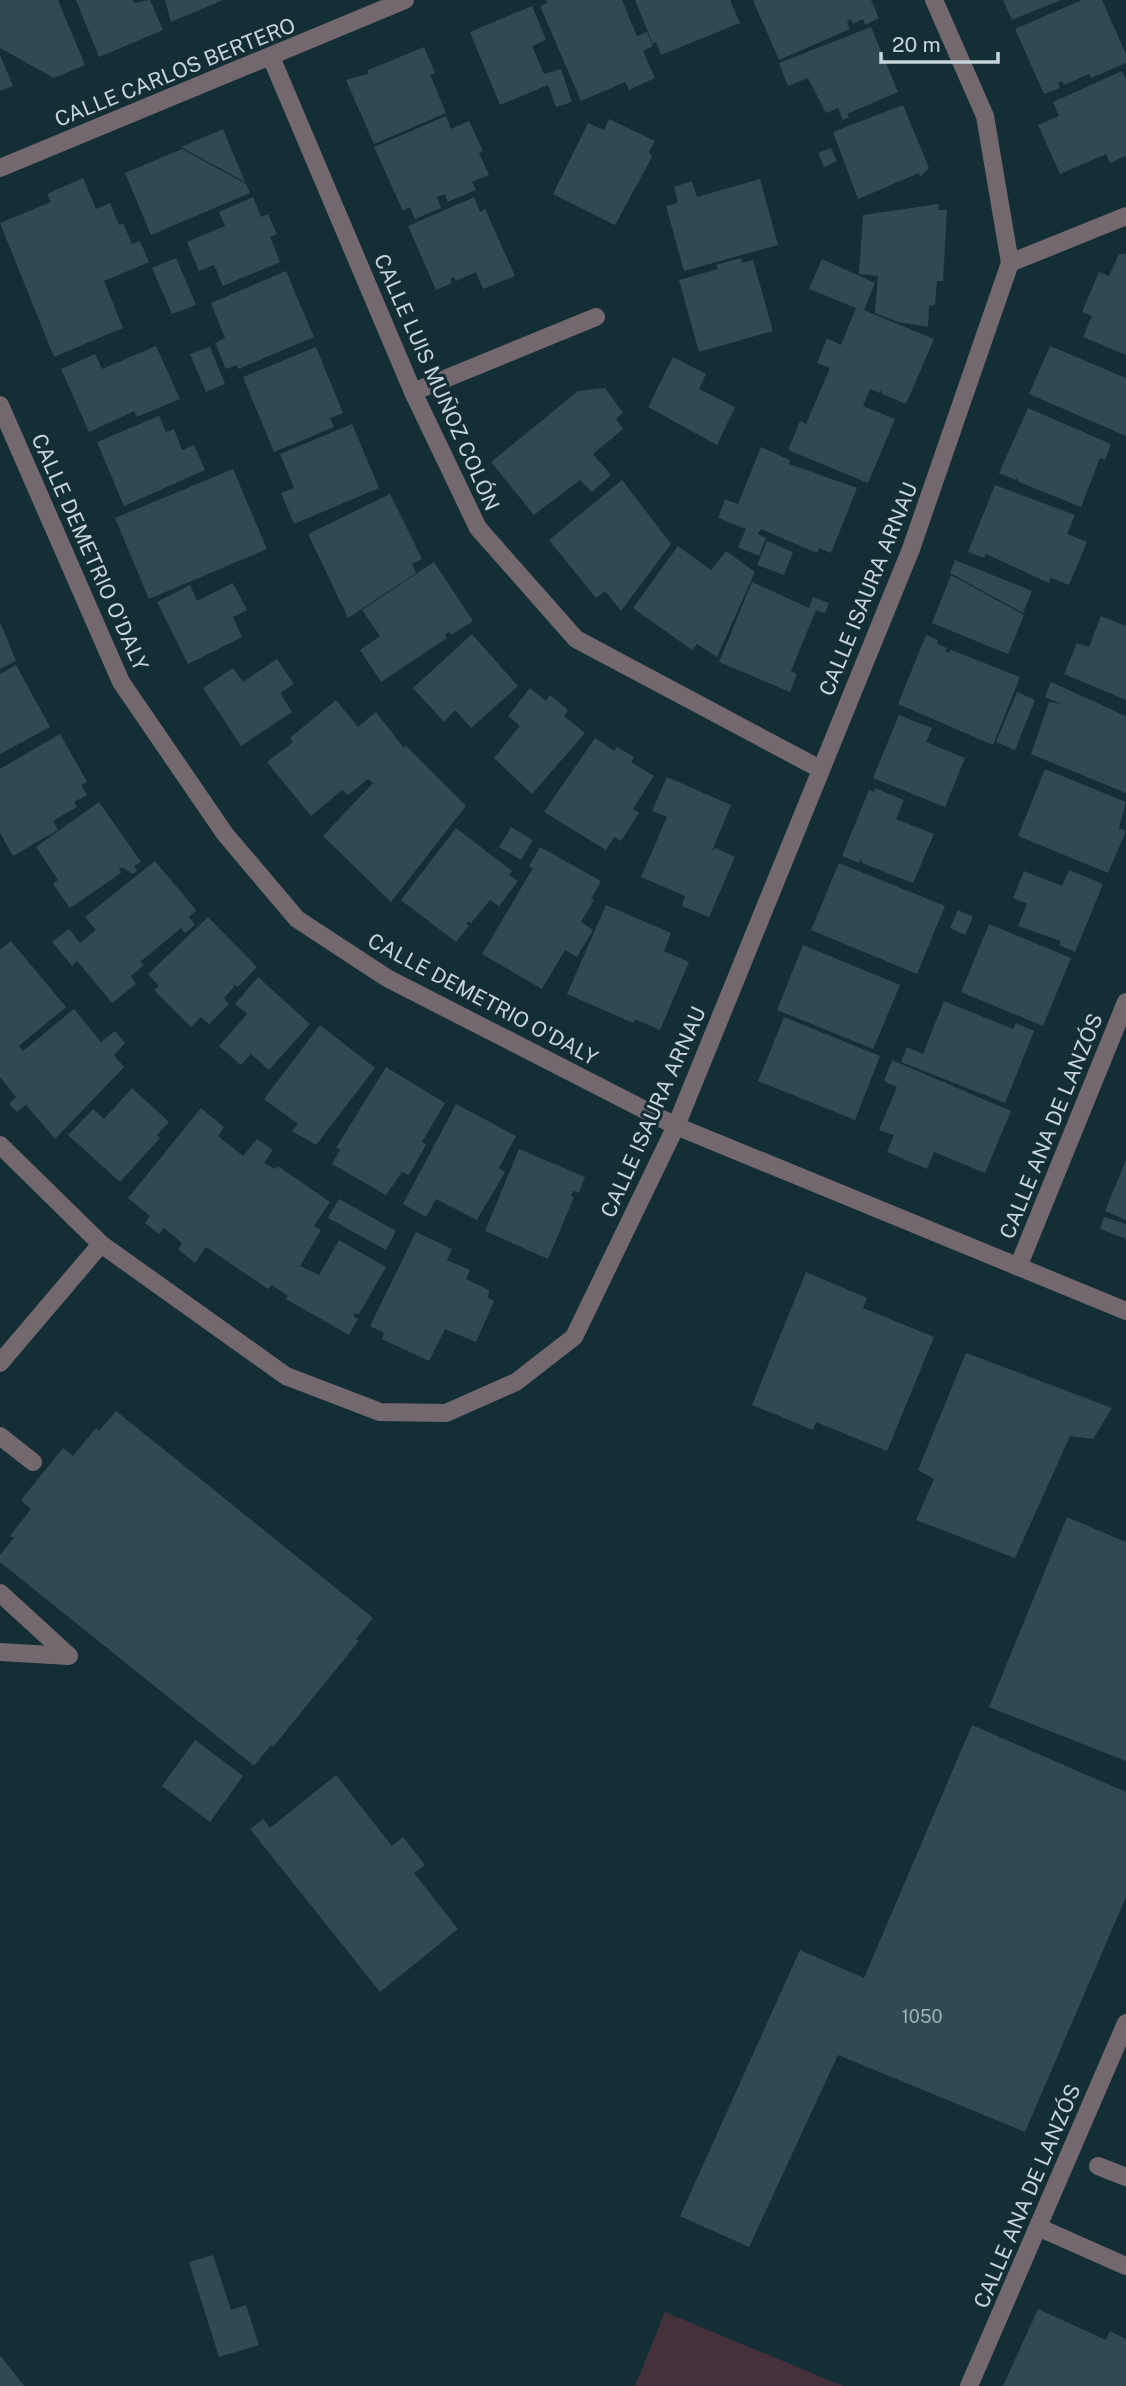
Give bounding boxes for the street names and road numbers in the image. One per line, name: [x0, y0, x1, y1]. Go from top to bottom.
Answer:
street label: CALLE CARLOS BERTERO: [51, 12, 299, 132]
street label: CALLE LUIS MUÑOZ COLÓN: [369, 250, 505, 514]
street label: CALLE DEMETRIO O'DALY: [26, 430, 154, 675]
street label: CALLE ISAURA ARNAU: [814, 479, 922, 699]
street label: CALLE DEMETRIO O'DALY: [364, 928, 602, 1070]
street label: CALLE ISAURA ARNAU: [595, 1003, 711, 1221]
street label: CALLE ANA DE LANZÓS: [994, 1010, 1108, 1242]
street label: CALLE ANA DE LANZÓS: [968, 2080, 1086, 2312]

